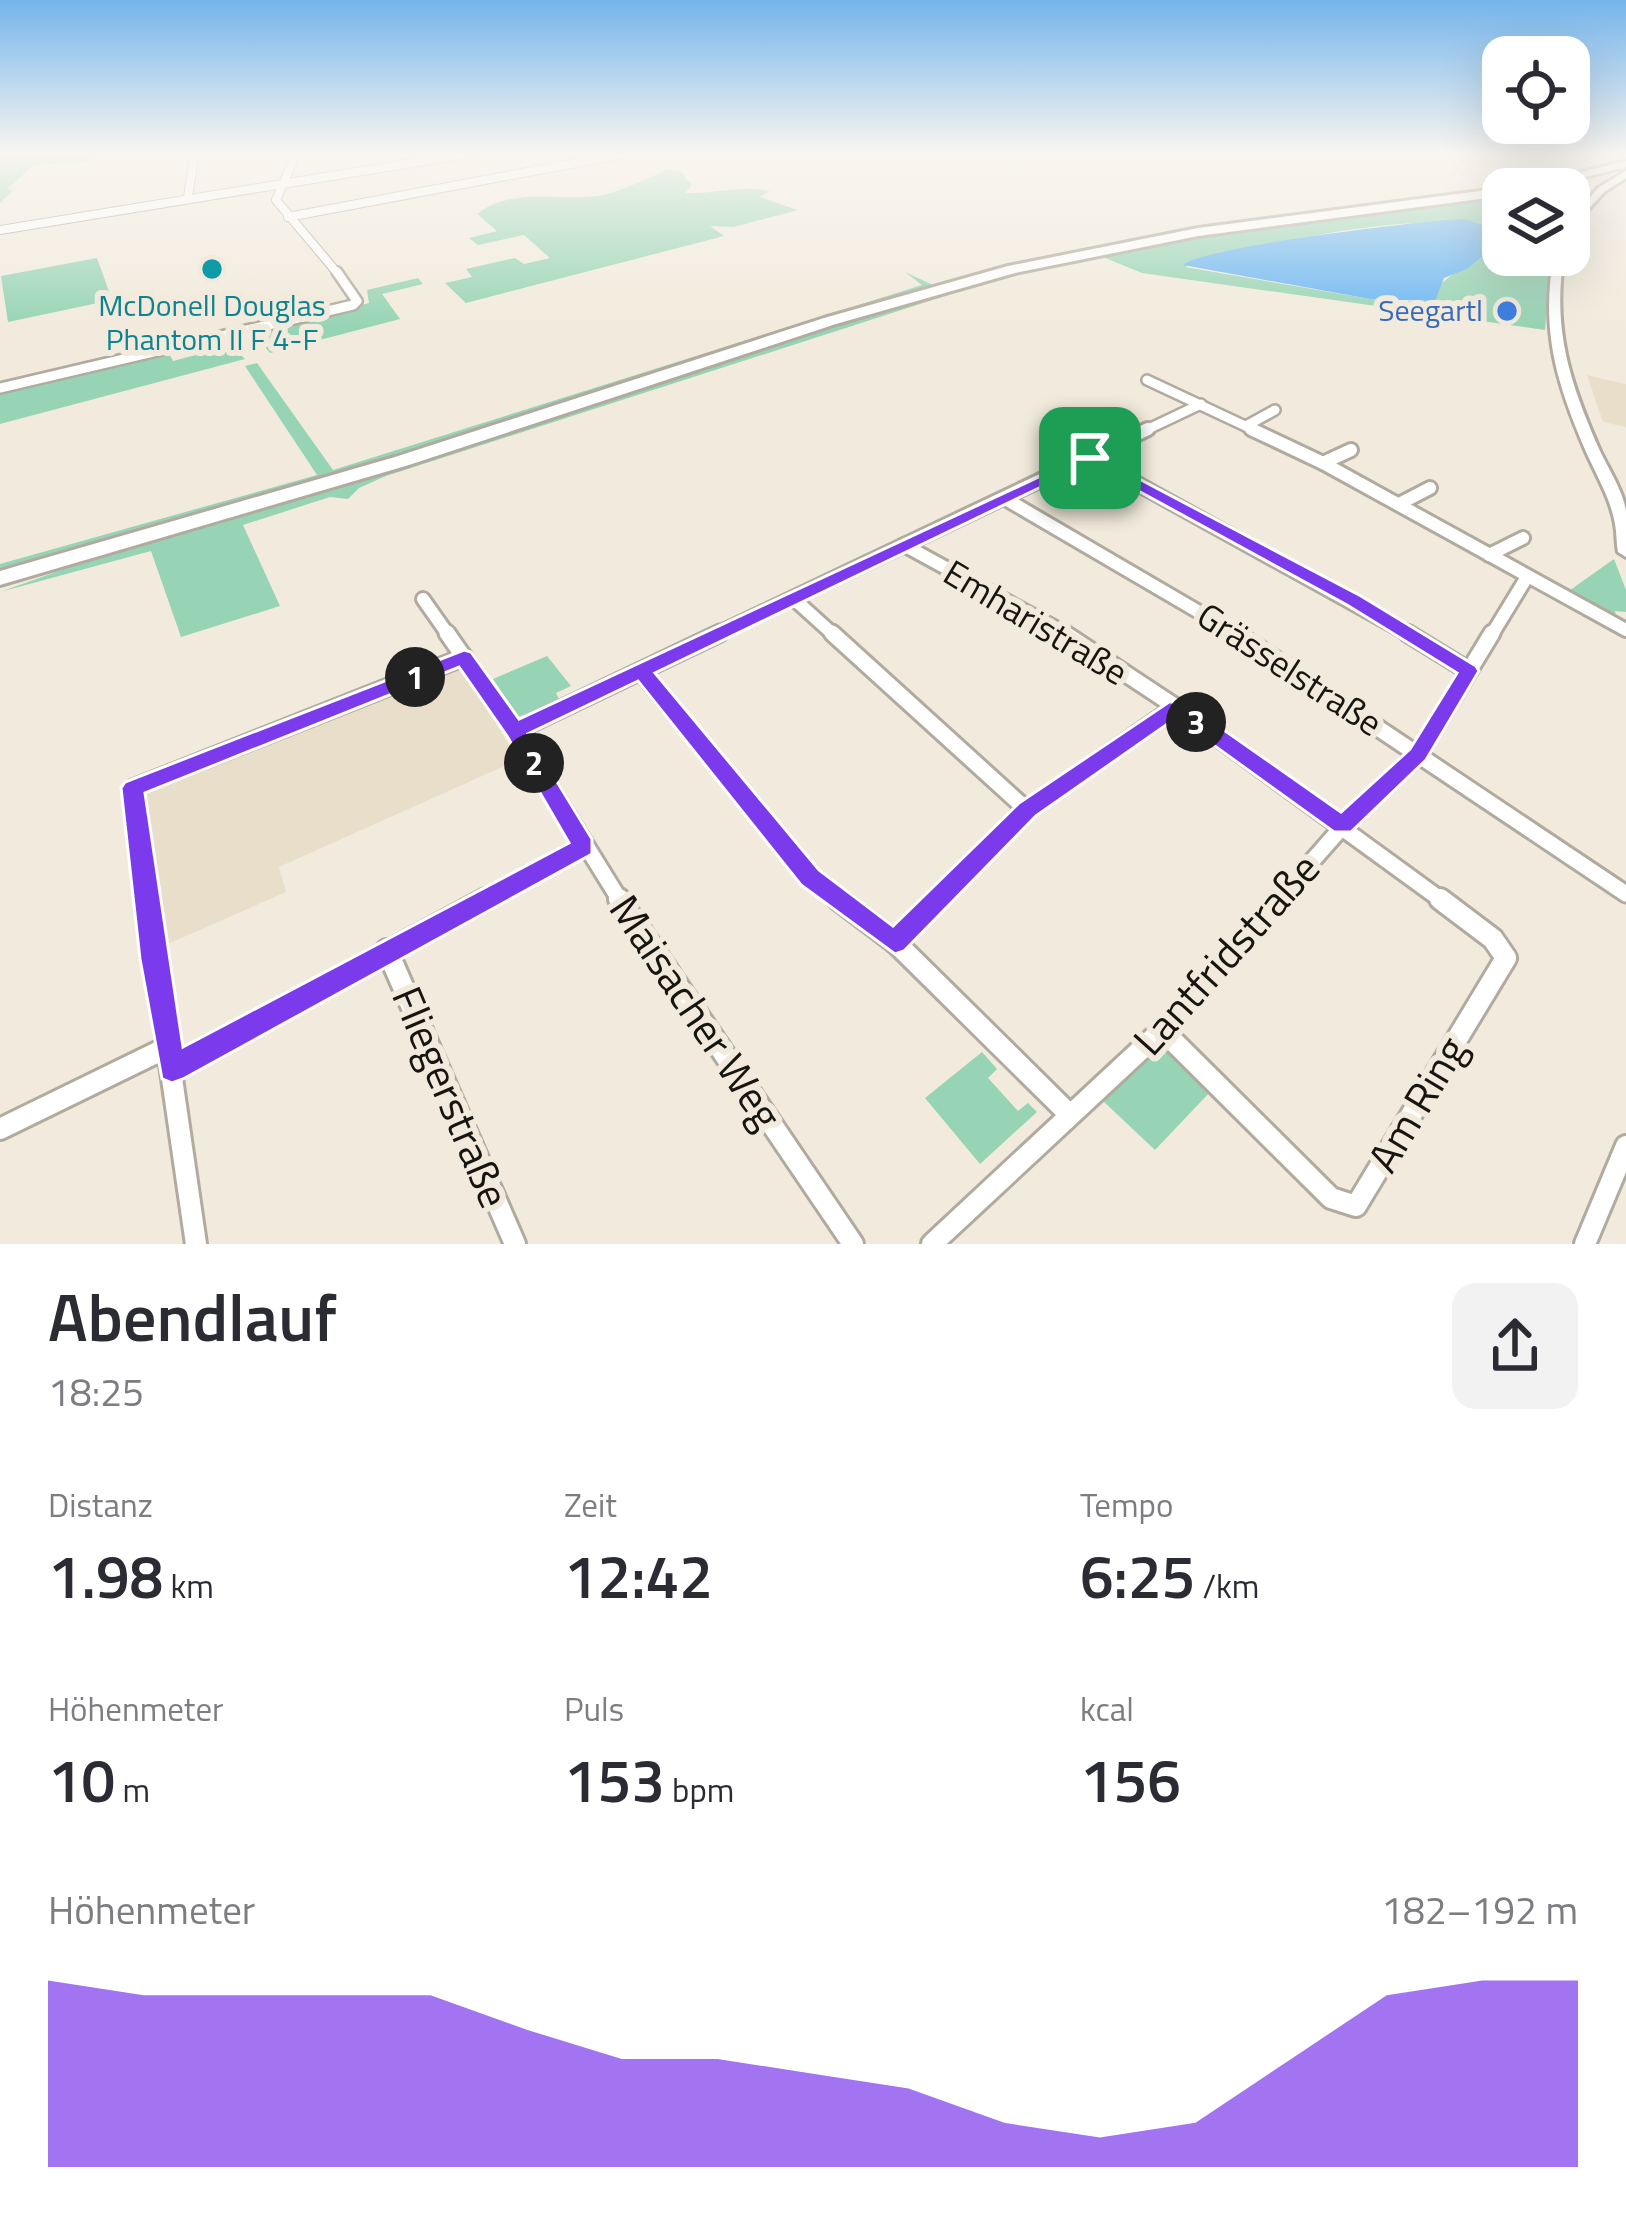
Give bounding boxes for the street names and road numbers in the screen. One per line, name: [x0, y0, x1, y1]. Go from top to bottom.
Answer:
street label: Emharistraße: [934, 545, 1139, 698]
street label: Grässelstraße: [1187, 588, 1394, 749]
street label: Lantfridstraße: [1117, 838, 1334, 1069]
street label: Maisacher Weg: [594, 881, 799, 1142]
street label: Fliegerstraße: [377, 976, 527, 1217]
street label: Am Ring: [1350, 1023, 1482, 1184]

